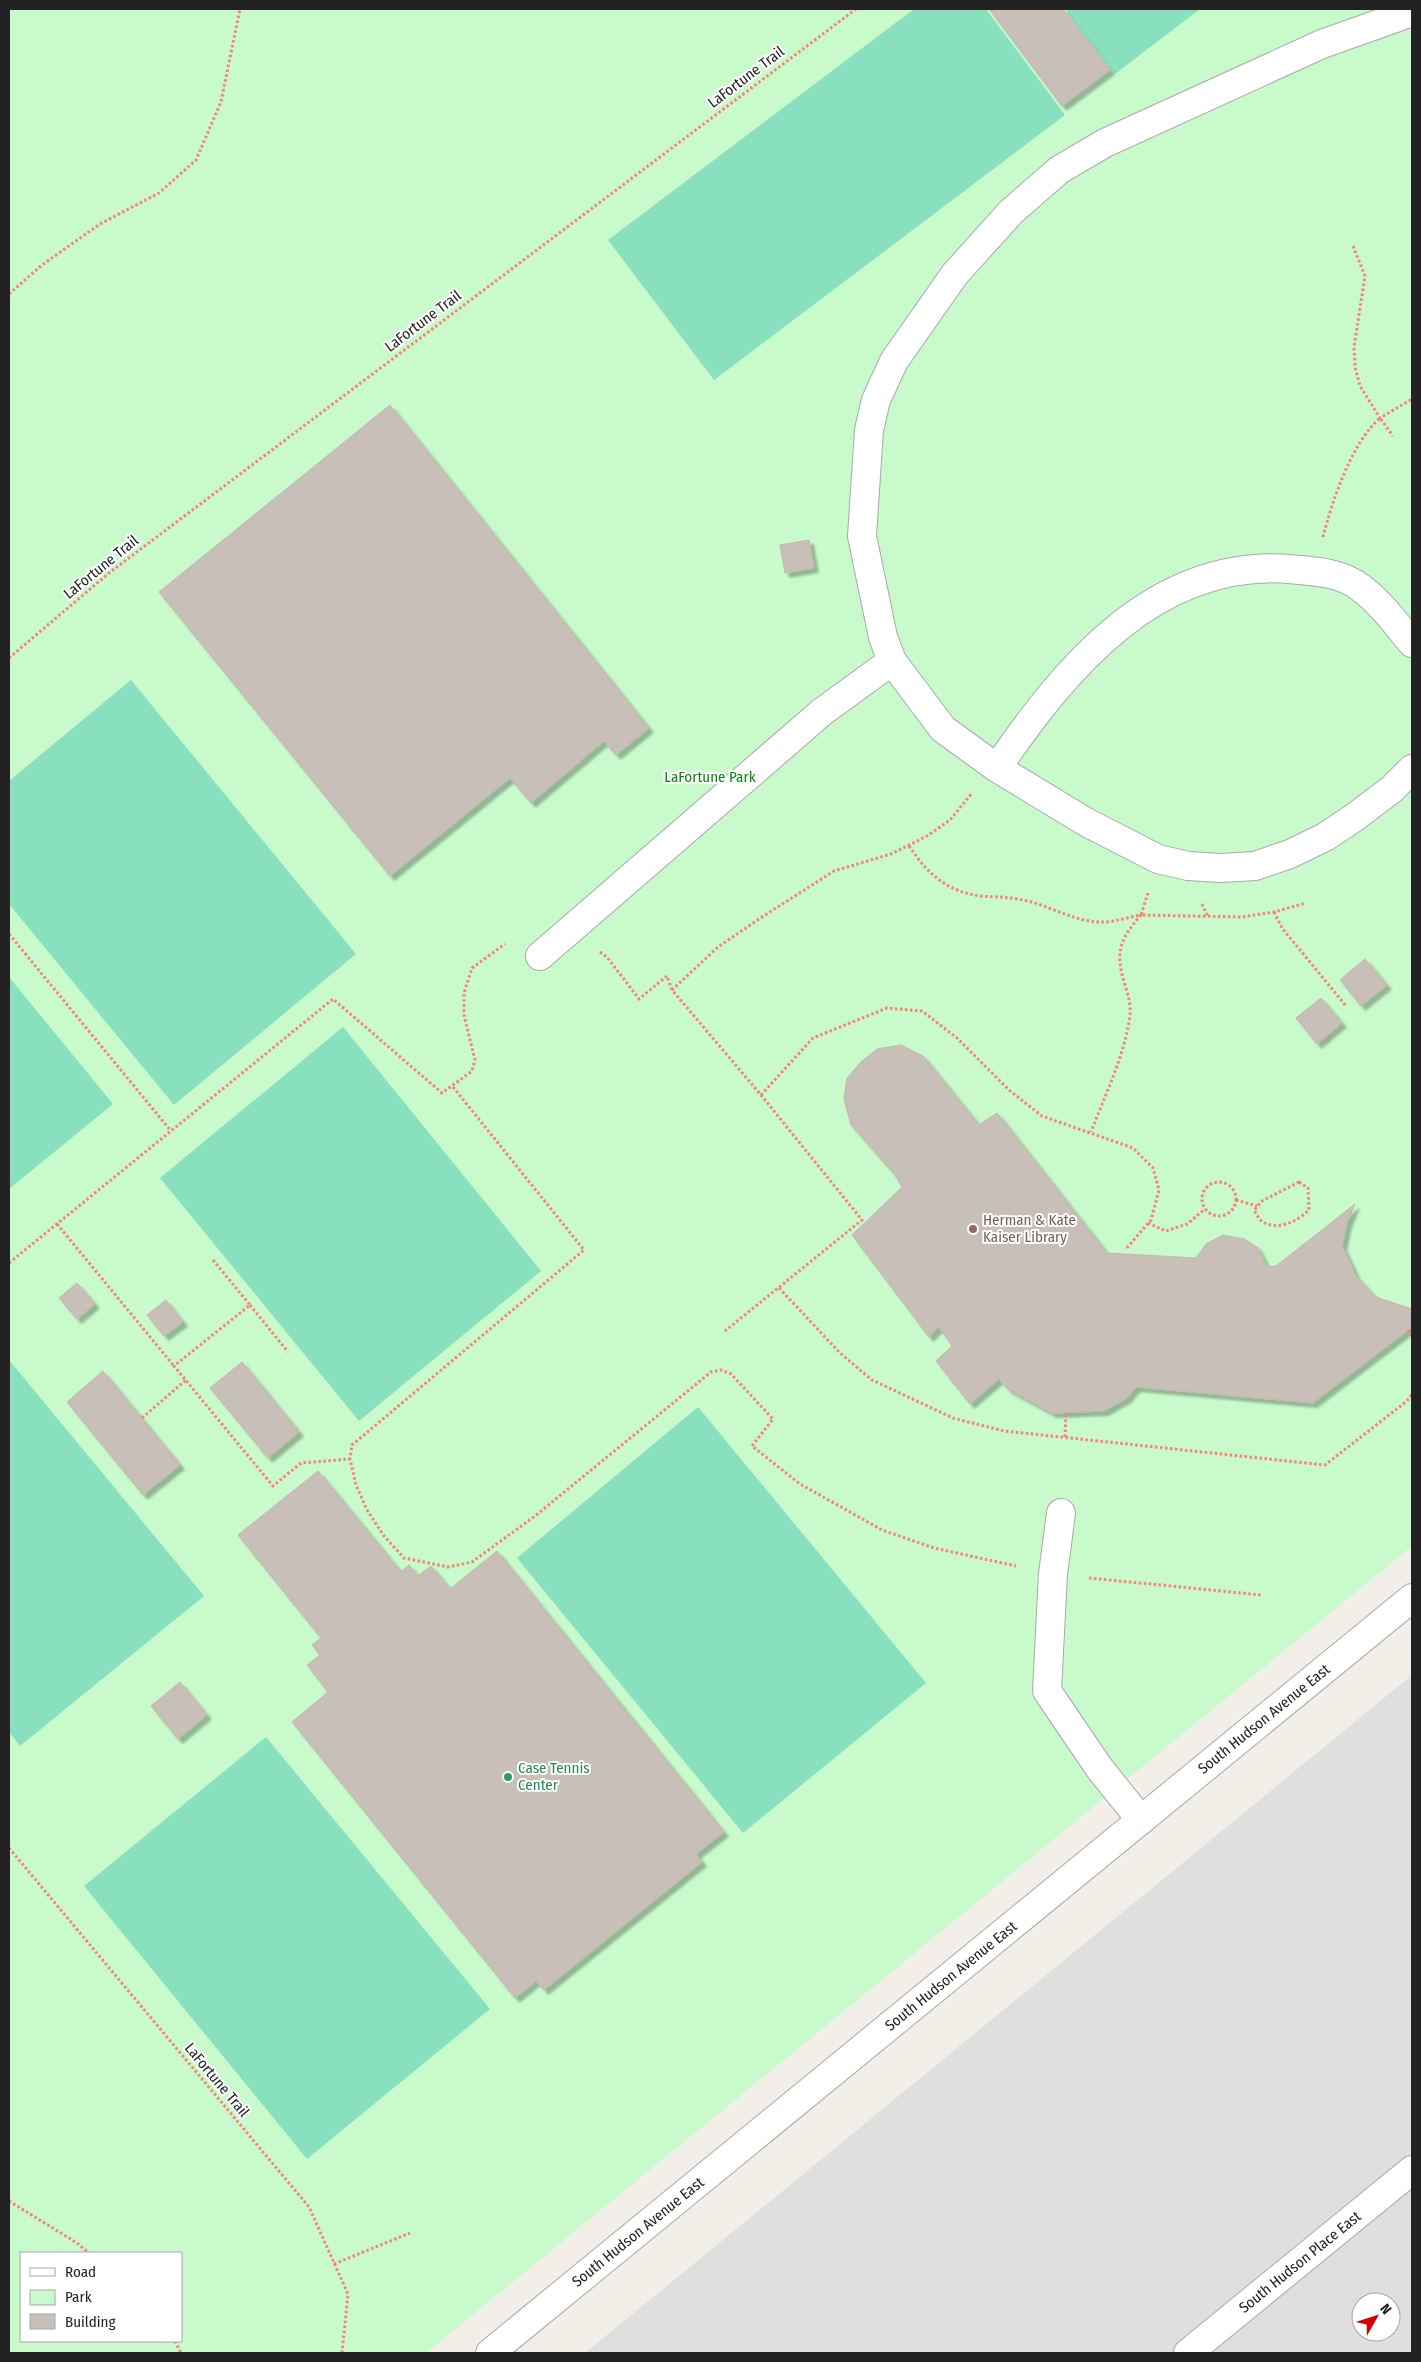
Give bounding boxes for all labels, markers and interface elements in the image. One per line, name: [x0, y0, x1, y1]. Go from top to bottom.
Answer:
street label: LaFortune Trail: [704, 42, 788, 112]
street label: LaFortune Trail: [381, 286, 465, 356]
street label: LaFortune Trail: [60, 531, 142, 603]
park label: LaFortune Park: [664, 768, 756, 786]
place label: Herman & Kate Kaiser Library: [983, 1211, 1076, 1246]
marker: Herman & Kate Kaiser Library: [967, 1223, 979, 1235]
street label: South Hudson Avenue East: [1195, 1660, 1334, 1778]
place label: Case Tennis Center: [518, 1759, 590, 1794]
marker: Case Tennis Center: [502, 1771, 514, 1783]
street label: South Hudson Avenue East: [882, 1917, 1021, 2035]
street label: LaFortune Trail: [181, 2039, 253, 2121]
street label: South Hudson Avenue East: [569, 2173, 708, 2291]
street label: South Hudson Place East: [1235, 2207, 1365, 2317]
legend: [20, 2252, 182, 2342]
text: Road: [65, 2263, 96, 2281]
text: Park: [65, 2288, 92, 2306]
north arrow: [1351, 2292, 1401, 2342]
text: N: [1376, 2301, 1395, 2318]
text: Building: [65, 2313, 116, 2331]

